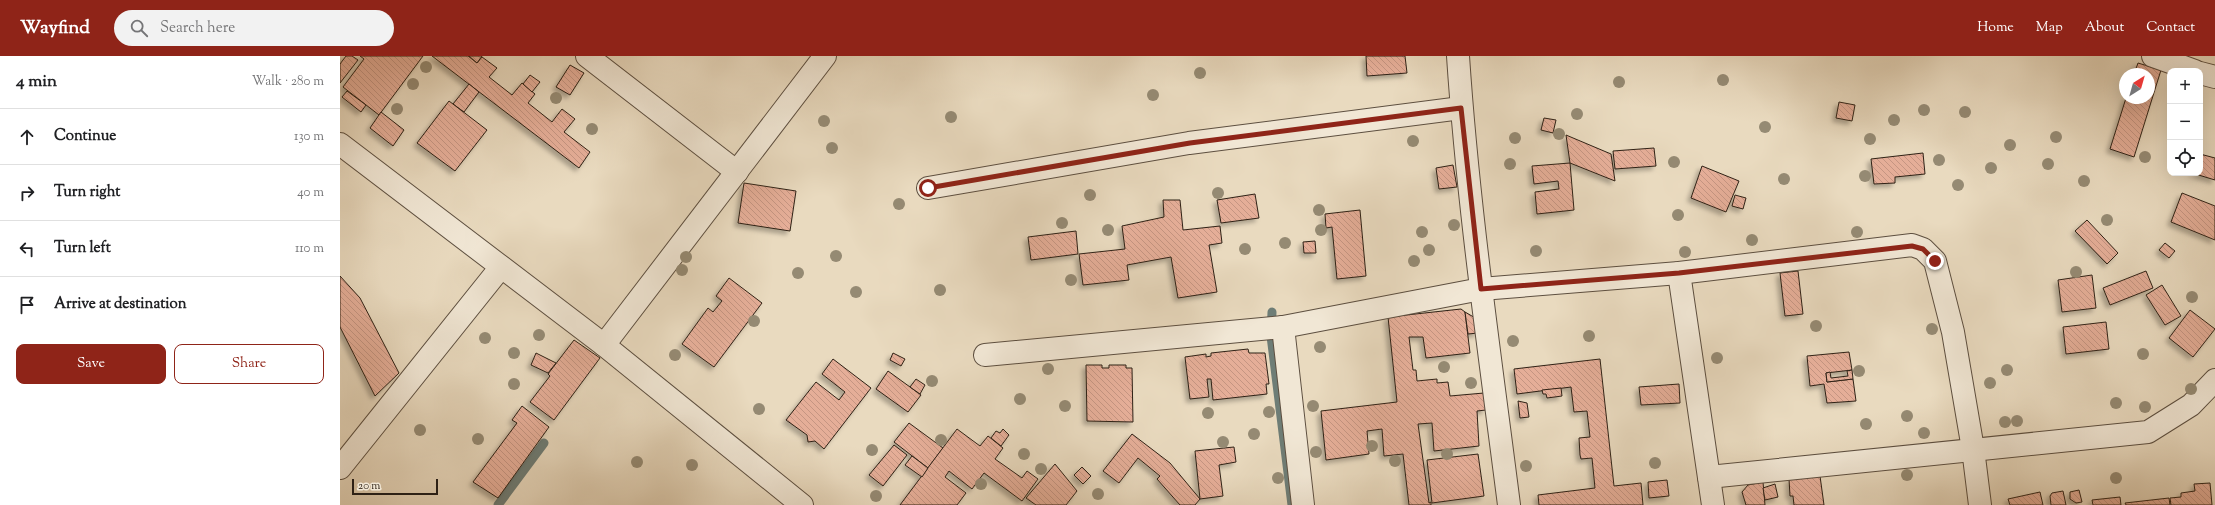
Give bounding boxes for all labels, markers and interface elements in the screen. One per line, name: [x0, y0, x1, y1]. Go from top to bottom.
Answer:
search box: [114, 10, 394, 46]
text: Wayfind: [20, 15, 90, 42]
icon: search: [128, 17, 150, 39]
text: Search here: [160, 18, 235, 39]
text: Home: [1977, 18, 2014, 38]
text: Map: [2036, 18, 2063, 38]
text: About: [2085, 18, 2124, 38]
text: Contact: [2146, 18, 2195, 38]
north arrow: [2119, 68, 2155, 104]
map controls: [2167, 68, 2203, 176]
button: +: [2167, 68, 2203, 104]
text: 4 min: [16, 70, 57, 94]
text: Walk · 280 m: [252, 73, 324, 91]
button: −: [2167, 104, 2203, 140]
icon: ahead: [16, 126, 38, 148]
text: Continue: [54, 126, 116, 147]
text: 130 m: [294, 128, 324, 146]
button: locate: [2167, 140, 2203, 176]
route start: [919, 179, 937, 197]
icon: right: [16, 182, 38, 204]
text: Turn right: [54, 182, 120, 203]
text: 40 m: [297, 184, 324, 202]
icon: left: [16, 238, 38, 260]
text: Turn left: [54, 238, 111, 259]
text: 110 m: [295, 240, 324, 258]
route end: [1926, 252, 1944, 270]
icon: arrive: [16, 294, 38, 316]
text: Arrive at destination: [54, 294, 187, 315]
button: Save: [16, 344, 166, 384]
button: Share: [174, 344, 324, 384]
scale bar: [352, 477, 438, 496]
text: 20 m: [358, 478, 380, 494]

